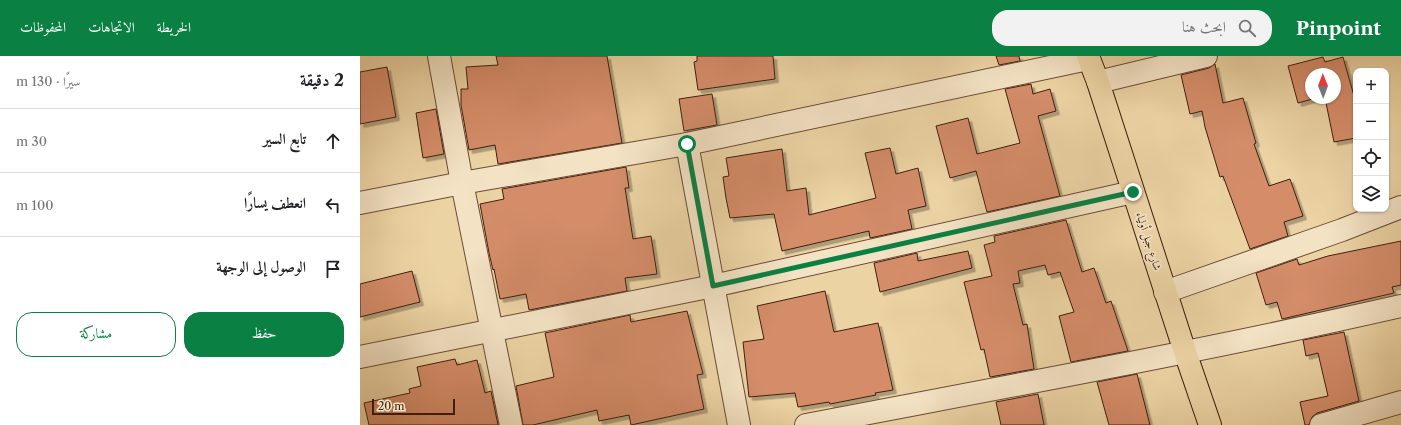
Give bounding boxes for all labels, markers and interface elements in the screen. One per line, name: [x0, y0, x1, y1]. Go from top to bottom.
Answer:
search box: [992, 10, 1272, 46]
text: ابحث هنا: [1182, 17, 1226, 36]
icon: search: [1236, 17, 1258, 39]
text: Pinpoint: [1296, 17, 1381, 40]
text: المحفوظات: [20, 18, 66, 36]
text: الاتجاهات: [88, 18, 135, 36]
text: الخريطة: [157, 18, 191, 36]
north arrow: [1305, 68, 1341, 104]
map controls: [1353, 68, 1389, 212]
button: +: [1353, 68, 1389, 104]
text: 2 دقيقة: [300, 70, 344, 90]
text: سيرًا · 130 m: [16, 73, 80, 89]
button: −: [1353, 104, 1389, 140]
text: تابع السير: [263, 129, 306, 148]
icon: ahead: [322, 130, 344, 152]
text: 30 m: [16, 133, 47, 149]
route start: [678, 135, 696, 153]
button: locate: [1353, 140, 1389, 176]
button: layers: [1353, 176, 1389, 212]
route end: [1124, 183, 1142, 201]
text: انعطف يسارًا: [244, 193, 306, 212]
icon: left: [322, 194, 344, 216]
text: 100 m: [16, 197, 54, 213]
street label: شارع جبل أولياء: [1130, 210, 1166, 273]
text: الوصول إلى الوجهة: [216, 257, 306, 276]
icon: arrive: [322, 258, 344, 280]
button: مشاركة: [16, 312, 176, 357]
button: حفظ: [184, 312, 344, 357]
scale bar: [372, 397, 455, 416]
text: 20 m: [378, 399, 404, 413]

